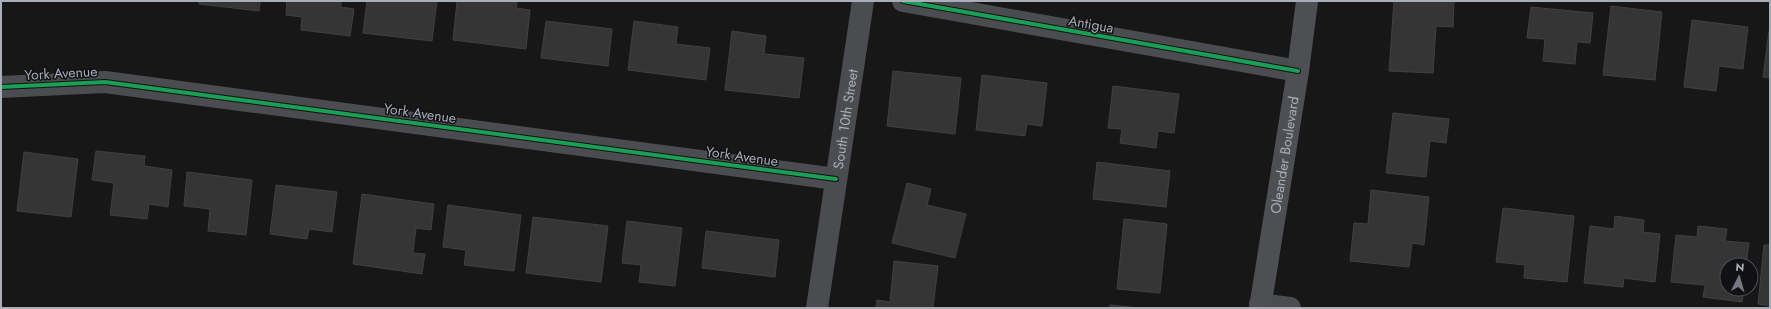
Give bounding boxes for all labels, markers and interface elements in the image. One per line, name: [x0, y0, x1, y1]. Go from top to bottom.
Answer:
street label: Antigua: [1067, 10, 1115, 38]
street label: York Avenue: [24, 61, 98, 85]
street label: South 10th Street: [828, 67, 863, 170]
street label: Oleander Boulevard: [1265, 95, 1304, 215]
street label: York Avenue: [383, 98, 457, 128]
street label: York Avenue: [705, 141, 779, 171]
north arrow: [1719, 257, 1759, 297]
text: N: [1735, 259, 1745, 275]

